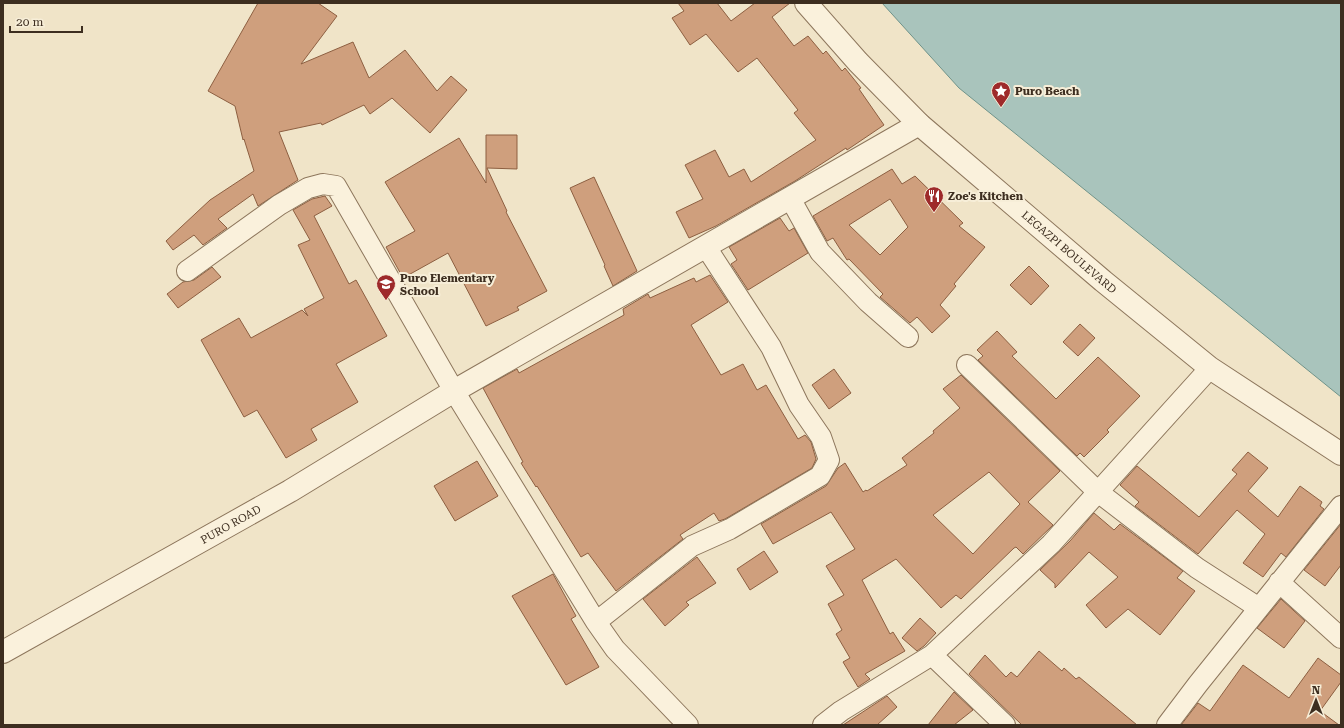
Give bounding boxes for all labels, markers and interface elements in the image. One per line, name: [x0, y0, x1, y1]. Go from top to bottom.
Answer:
scale bar: [10, 8, 82, 34]
text: 20 m: [16, 15, 43, 29]
place icon: Puro Beach: [990, 80, 1012, 108]
place label: Puro Beach: [1015, 85, 1080, 98]
restaurant icon: Zoe's Kitchen: [923, 185, 945, 213]
place label: Zoe's Kitchen: [948, 190, 1024, 203]
street label: LEGAZPI BOULEVARD: [1019, 208, 1119, 296]
place label: Puro Elementary School: [400, 272, 495, 298]
school or university icon: Puro Elementary School: [375, 273, 397, 301]
street label: PURO ROAD: [198, 503, 263, 547]
north arrow: [1296, 680, 1336, 720]
text: N: [1312, 684, 1321, 697]

